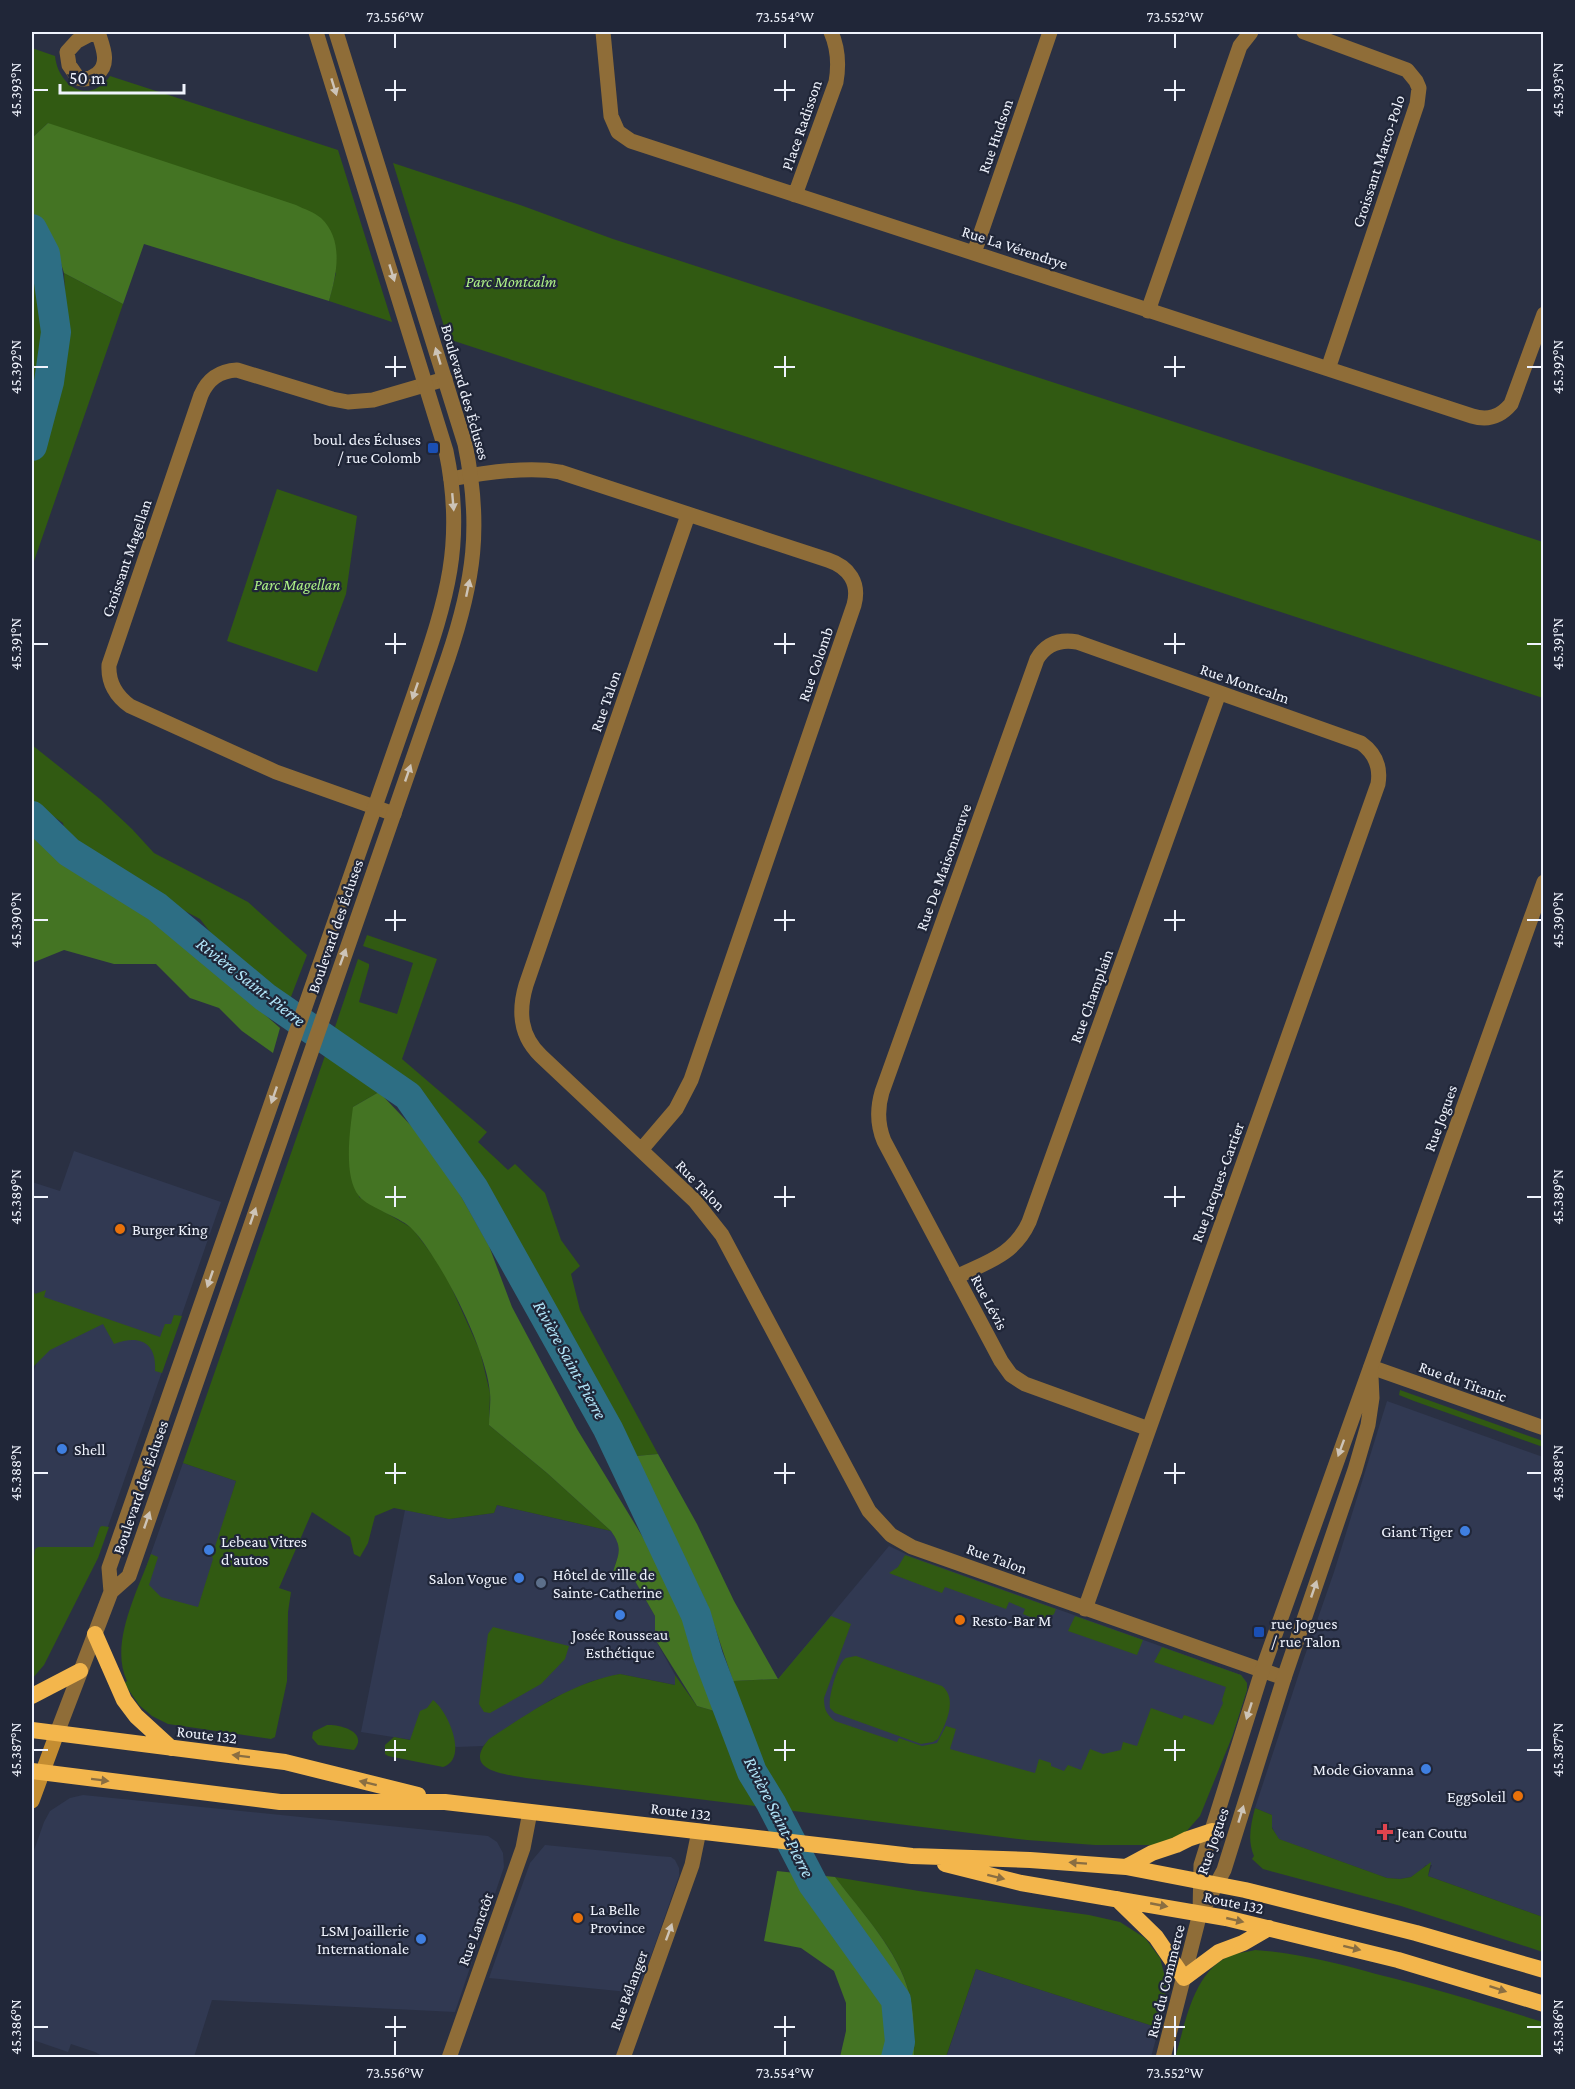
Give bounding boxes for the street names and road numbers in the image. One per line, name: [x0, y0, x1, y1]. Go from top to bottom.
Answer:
street label: Place Radisson: [778, 78, 825, 172]
street label: Croissant Marco-Polo: [1349, 93, 1408, 229]
street label: Rue Hudson: [975, 96, 1016, 176]
street label: Rue La Vérendrye: [959, 222, 1070, 274]
street label: Boulevard des Écluses: [438, 322, 493, 462]
street label: Croissant Magellan: [98, 497, 156, 620]
street label: Rue Colomb: [795, 625, 836, 704]
street label: Rue Montcalm: [1198, 660, 1292, 707]
street label: Rue Talon: [587, 668, 624, 734]
street label: Rue De Maisonneuve: [913, 801, 974, 933]
street label: Boulevard des Écluses: [305, 857, 366, 995]
street label: Rue Champlain: [1067, 947, 1117, 1046]
street label: Rue Jogues: [1421, 1083, 1461, 1154]
street label: Rue Jacques-Cartier: [1188, 1120, 1248, 1245]
street label: Rue Talon: [672, 1157, 729, 1214]
street label: Rue Lévis: [968, 1272, 1011, 1333]
street label: Rue du Titanic: [1417, 1358, 1509, 1405]
street label: Boulevard des Écluses: [110, 1418, 171, 1556]
street label: Rue Talon: [964, 1540, 1030, 1577]
street label: Route 132: [176, 1722, 239, 1747]
street label: Route 132: [650, 1799, 713, 1824]
street label: Rue Jogues: [1193, 1806, 1233, 1877]
street label: Route 132: [1202, 1888, 1266, 1917]
street label: Rue Lanctôt: [454, 1890, 497, 1968]
street label: Rue du Commerce: [1143, 1923, 1188, 2039]
street label: Rue Bélanger: [606, 1948, 652, 2033]

